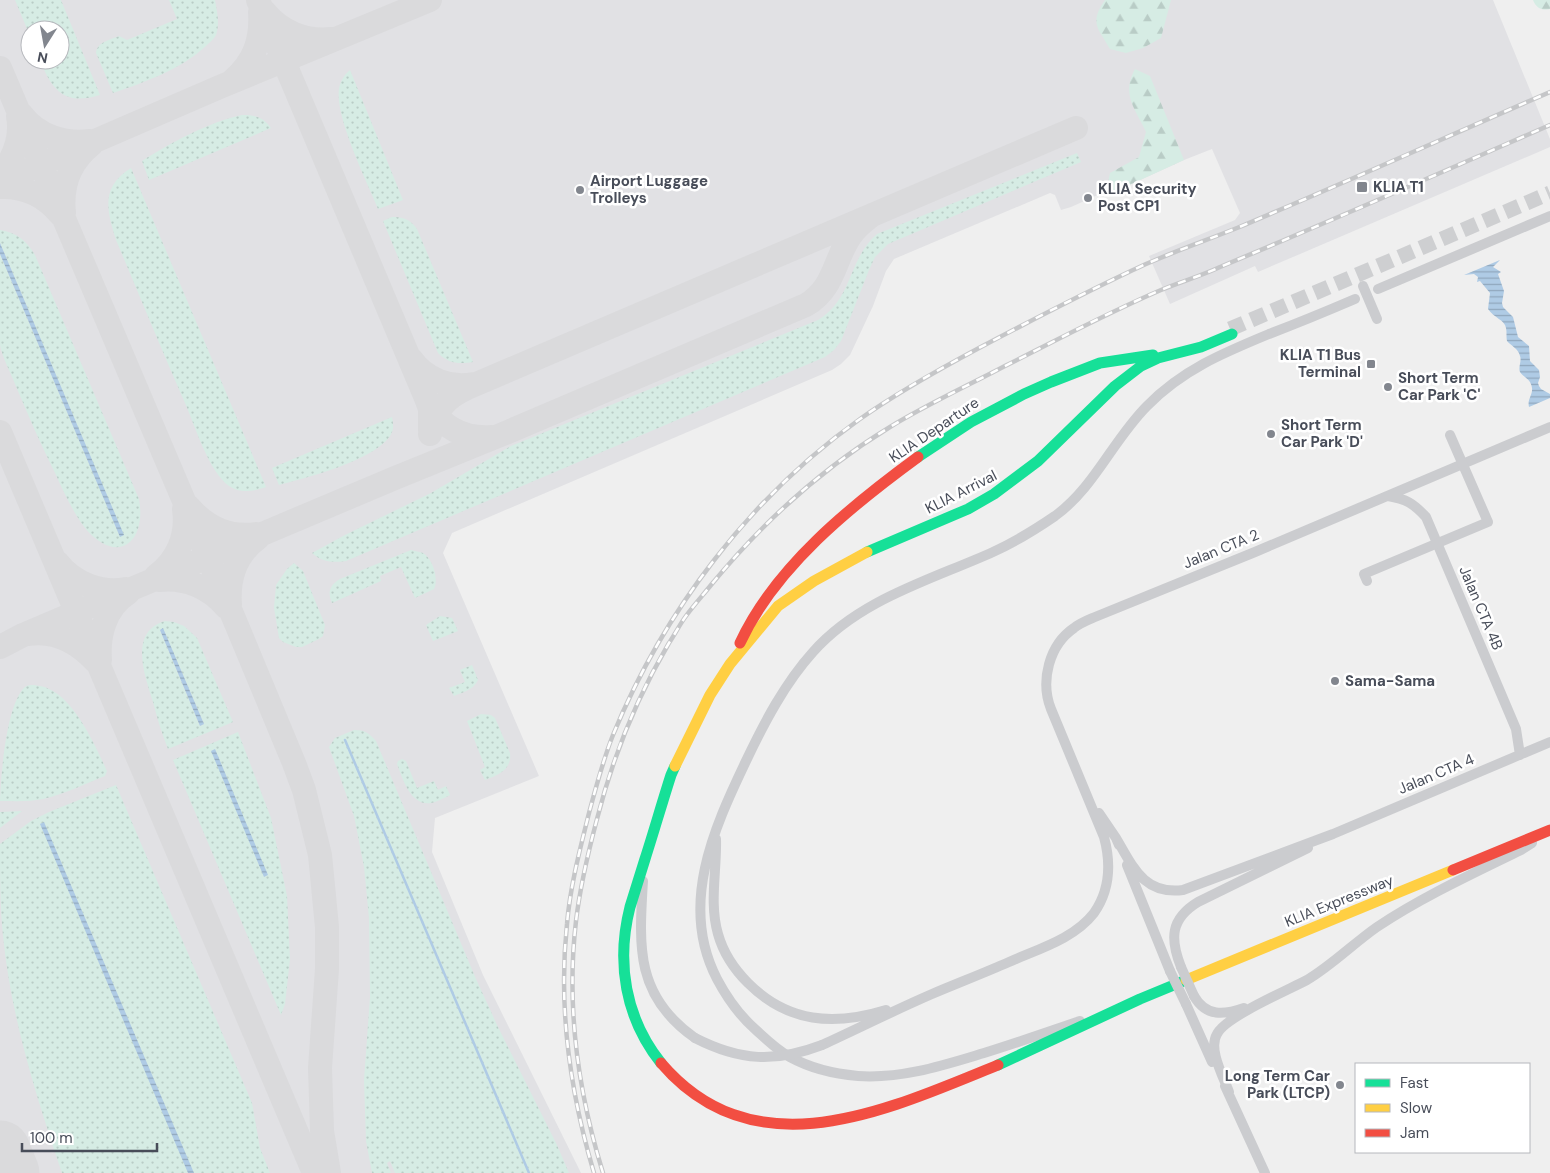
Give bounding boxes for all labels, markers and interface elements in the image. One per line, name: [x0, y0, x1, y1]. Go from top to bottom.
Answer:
north arrow: [20, 20, 70, 70]
text: N: [36, 48, 49, 68]
place label: Airport Luggage Trolleys: [590, 171, 708, 208]
place label: KLIA T1: [1373, 177, 1424, 197]
place label: KLIA Security Post CP1: [1098, 179, 1197, 216]
marker: KLIA T1: [1355, 180, 1369, 194]
marker: Airport Luggage Trolleys: [574, 184, 586, 196]
marker: KLIA Security Post CP1: [1082, 192, 1094, 204]
place label: KLIA T1 Bus Terminal: [1280, 345, 1361, 382]
marker: KLIA T1 Bus Terminal: [1365, 358, 1377, 370]
place label: Short Term Car Park 'C': [1398, 368, 1480, 405]
marker: Short Term Car Park 'C': [1382, 381, 1394, 393]
street label: KLIA Departure: [885, 393, 983, 467]
place label: Short Term Car Park 'D': [1281, 415, 1363, 452]
marker: Short Term Car Park 'D': [1265, 428, 1277, 440]
street label: KLIA Arrival: [922, 465, 1000, 519]
street label: Jalan CTA 2: [1180, 525, 1262, 573]
street label: Jalan CTA 4B: [1454, 563, 1508, 653]
place label: Sama-Sama: [1345, 671, 1435, 691]
marker: Sama-Sama: [1329, 675, 1341, 687]
street label: Jalan CTA 4: [1395, 749, 1477, 799]
street label: KLIA Expressway: [1282, 870, 1397, 932]
legend: [1355, 1063, 1530, 1153]
place label: Long Term Car Park (LTCP): [1225, 1066, 1330, 1103]
text: Fast: [1400, 1073, 1429, 1093]
marker: Long Term Car Park (LTCP): [1334, 1079, 1346, 1091]
text: Slow: [1400, 1098, 1433, 1118]
scale bar: [22, 1120, 158, 1152]
text: Jam: [1400, 1123, 1429, 1143]
text: 100 m: [30, 1128, 73, 1148]

